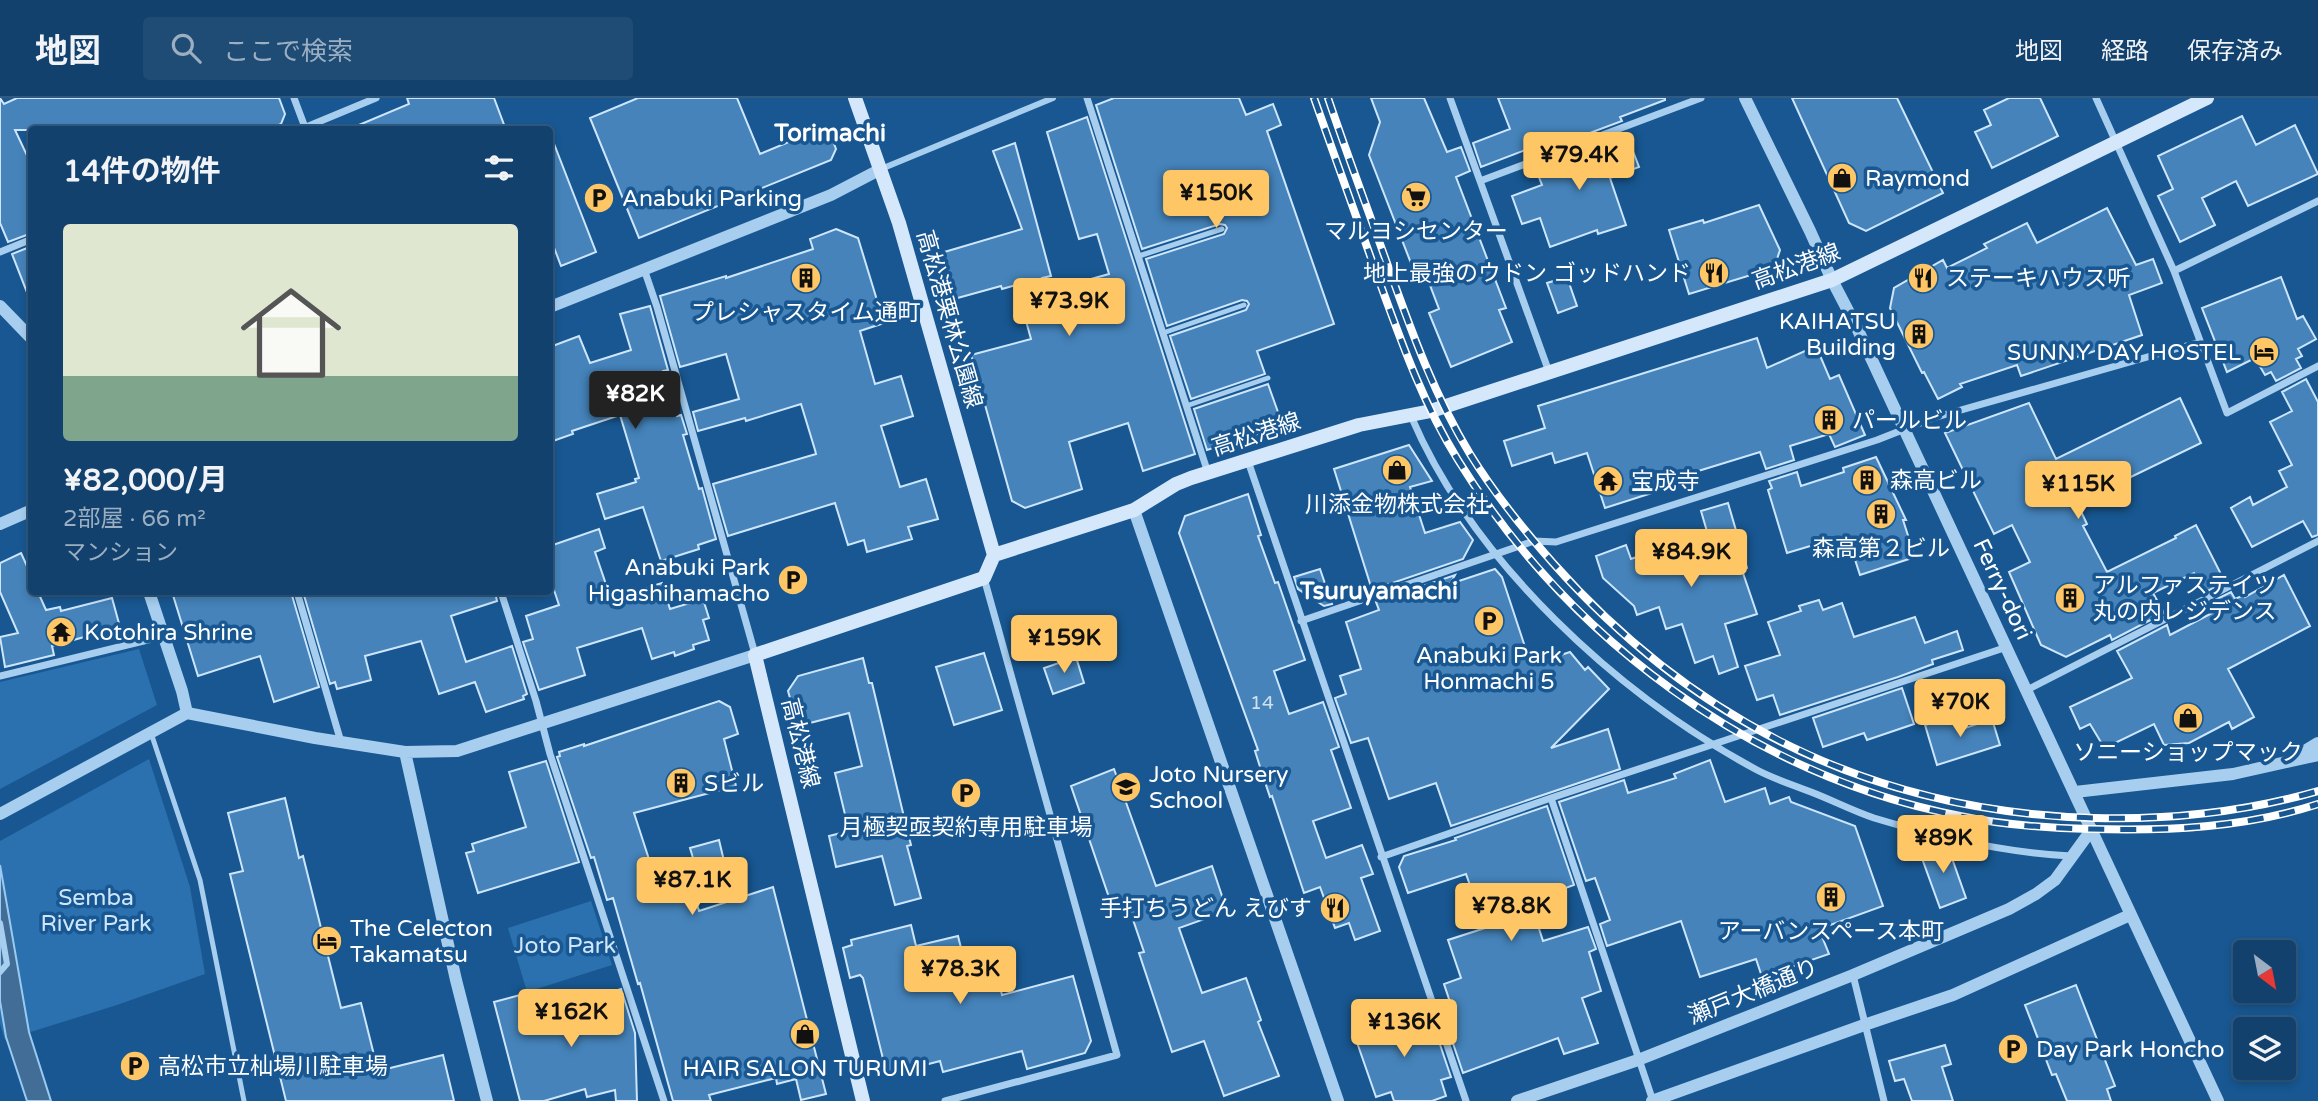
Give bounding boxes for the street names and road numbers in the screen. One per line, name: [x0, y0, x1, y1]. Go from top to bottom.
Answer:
street label: 高松港栗林公園線: [910, 227, 988, 412]
street label: 高松港線: [1748, 238, 1844, 296]
street label: 高松港線: [1208, 407, 1304, 462]
street label: Ferry-dori: [1967, 534, 2038, 644]
street label: 高松港線: [775, 695, 825, 791]
street label: 瀬戸大橋通り: [1684, 953, 1823, 1031]

